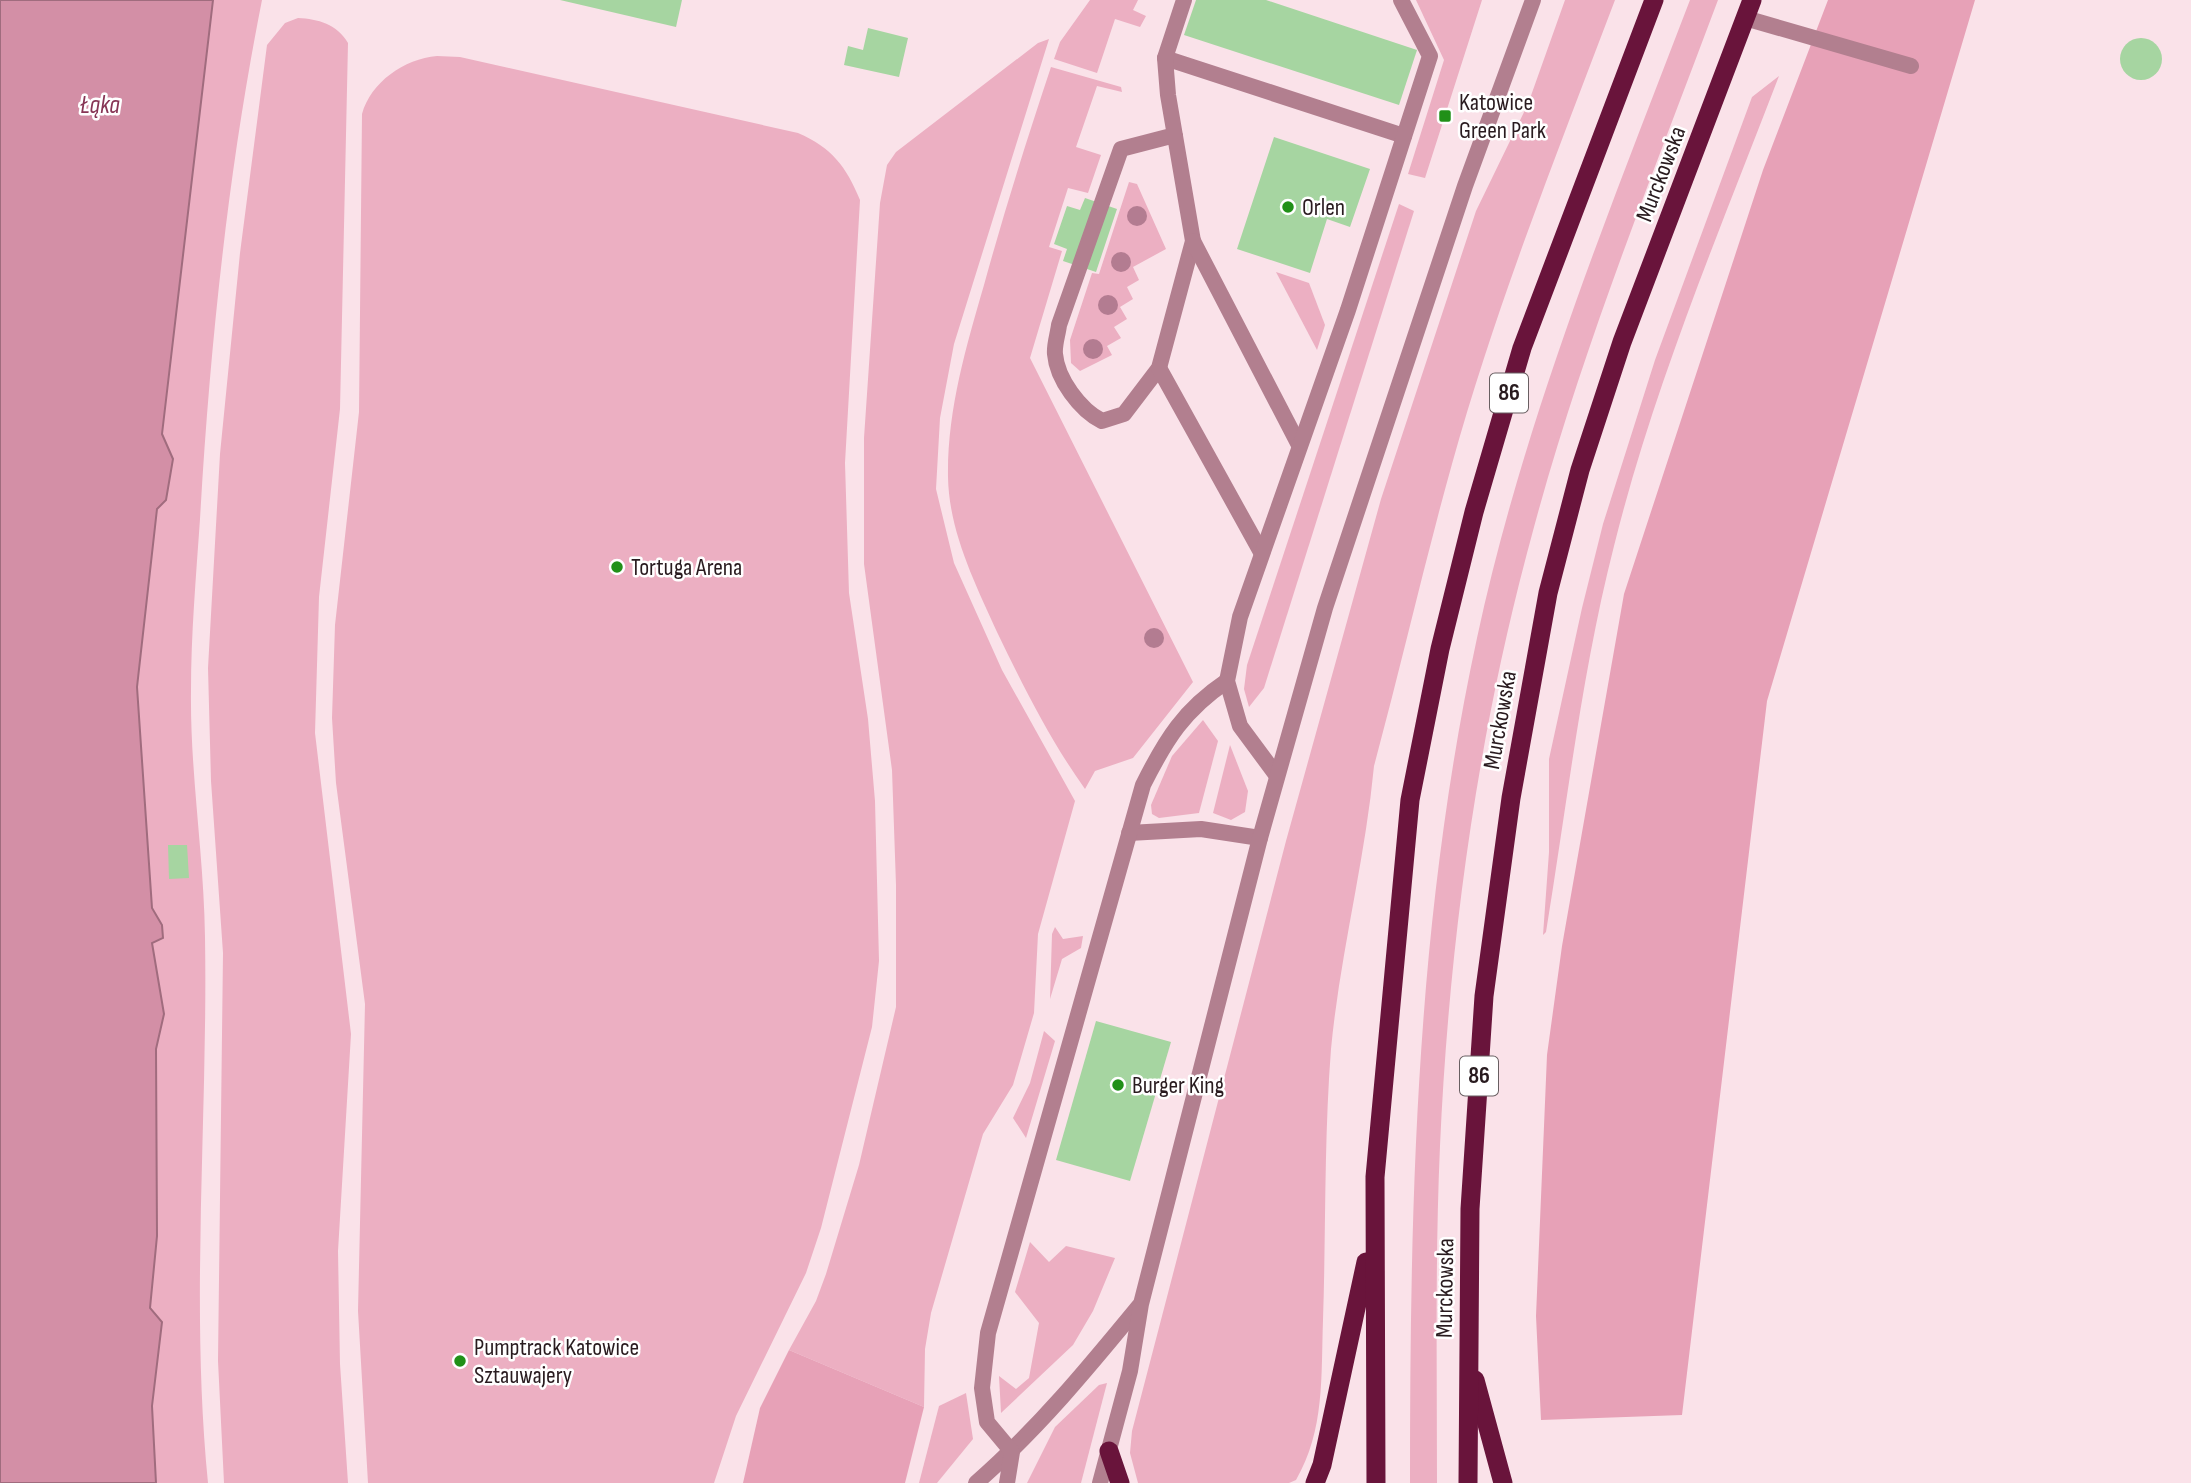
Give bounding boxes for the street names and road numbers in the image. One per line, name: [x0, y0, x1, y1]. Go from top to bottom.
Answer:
street label: Murckowska: [1630, 122, 1692, 226]
road number: 86: [1490, 374, 1528, 412]
street label: Murckowska: [1477, 668, 1523, 772]
road number: 86: [1460, 1056, 1498, 1096]
street label: Murckowska: [1430, 1238, 1460, 1338]

